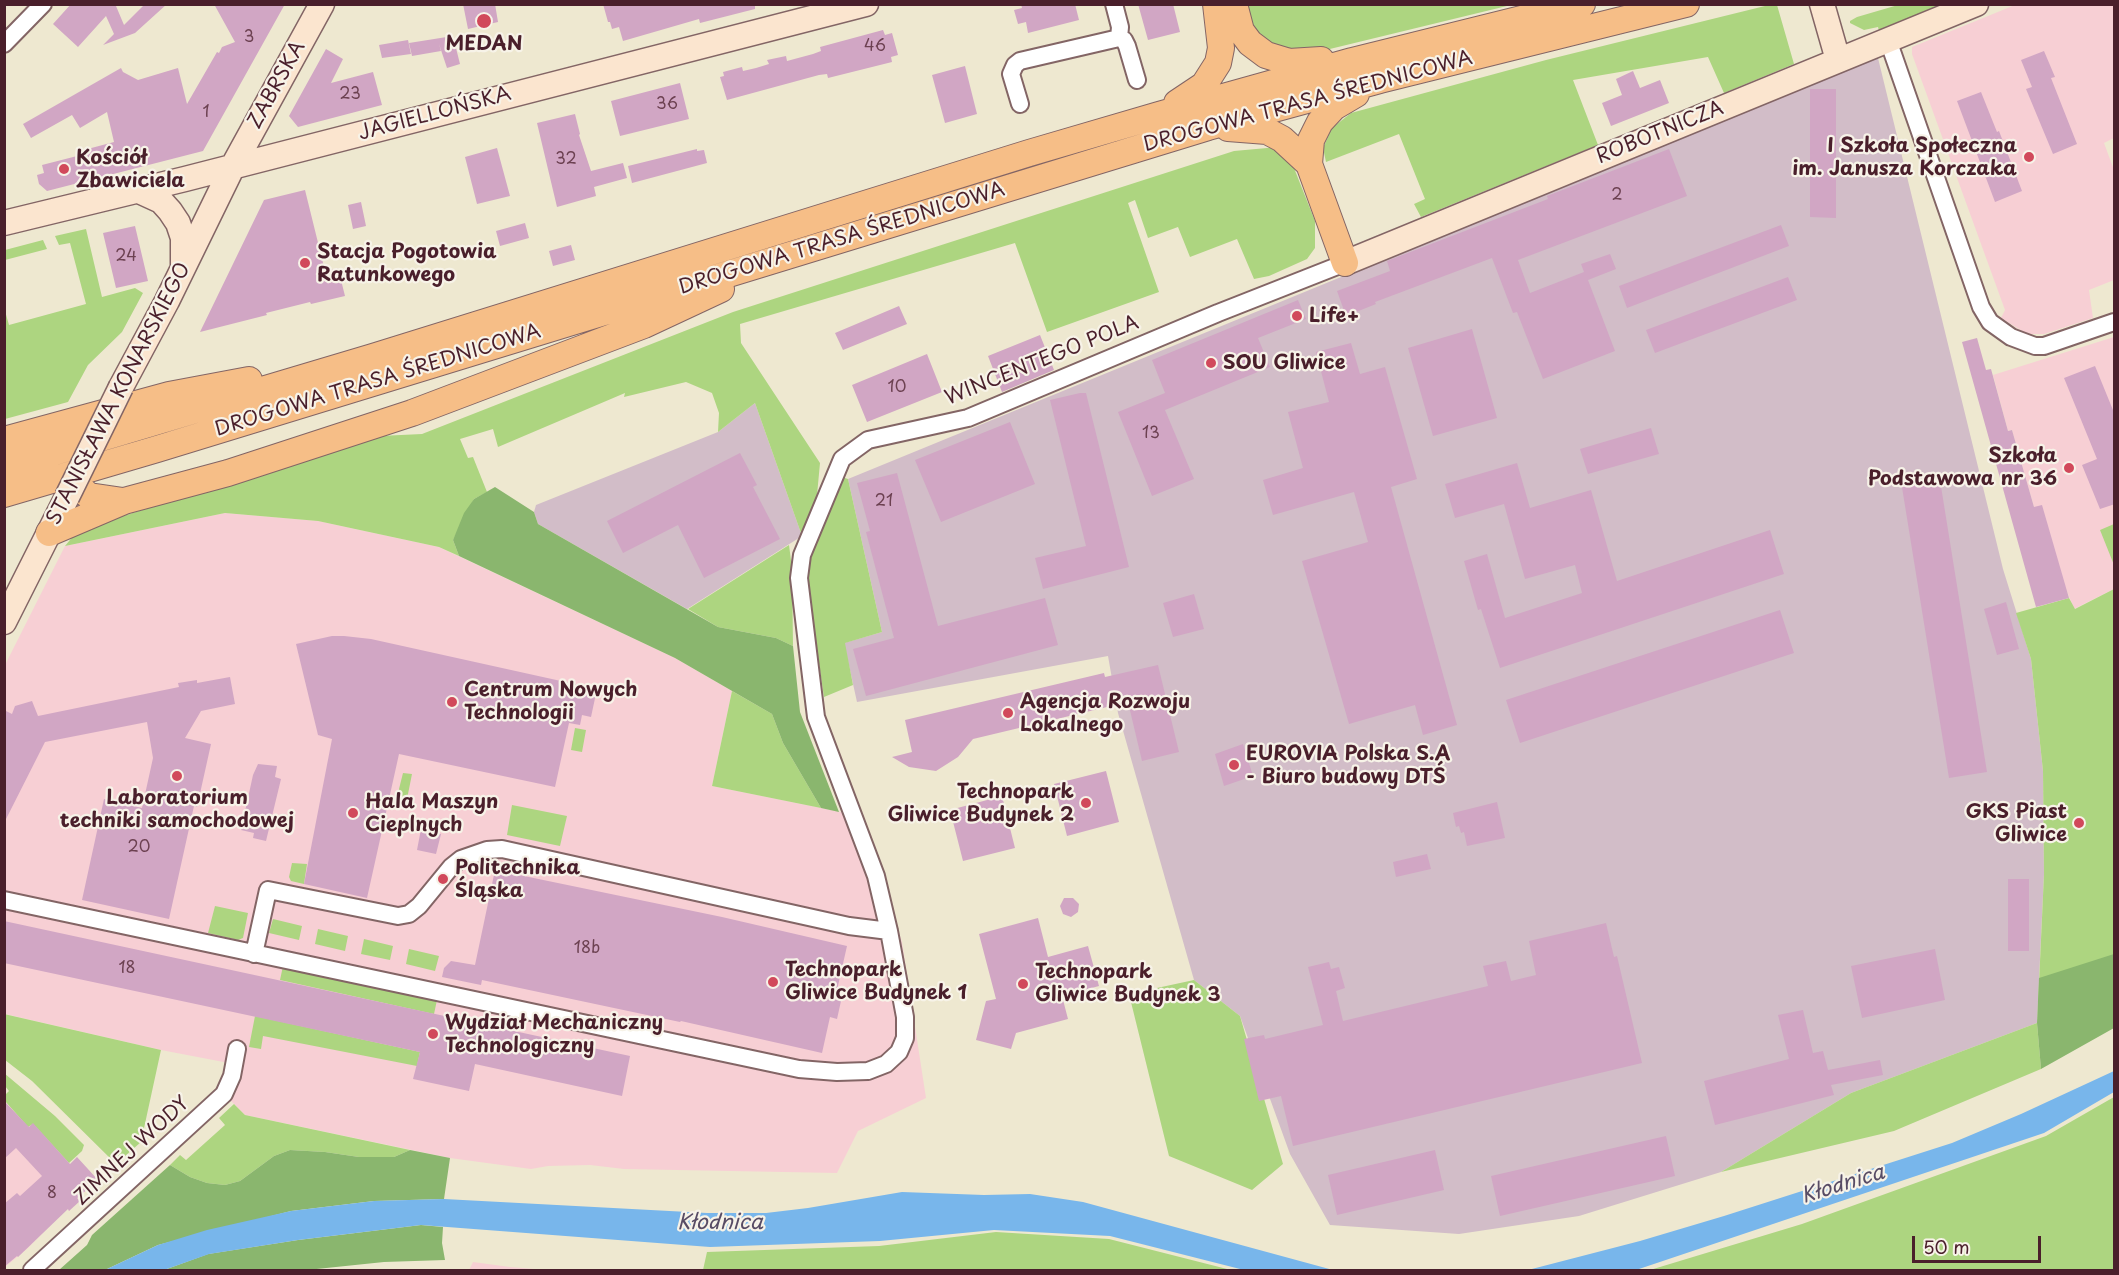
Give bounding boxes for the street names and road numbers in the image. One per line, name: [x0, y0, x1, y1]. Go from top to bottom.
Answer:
street label: ZABRSKA: [243, 37, 311, 133]
street label: DROGOWA TRASA ŚREDNICOWA: [1141, 46, 1475, 158]
street label: JAGIELLOŃSKA: [356, 82, 514, 146]
street label: ROBOTNICZA: [1593, 97, 1727, 169]
street label: DROGOWA TRASA ŚREDNICOWA: [676, 178, 1008, 300]
street label: STANISŁAWA KONARSKIEGO: [42, 259, 196, 529]
street label: WINCENTEGO POLA: [942, 311, 1142, 411]
street label: DROGOWA TRASA ŚREDNICOWA: [212, 320, 544, 442]
street label: ZIMNEJ WODY: [70, 1092, 194, 1210]

